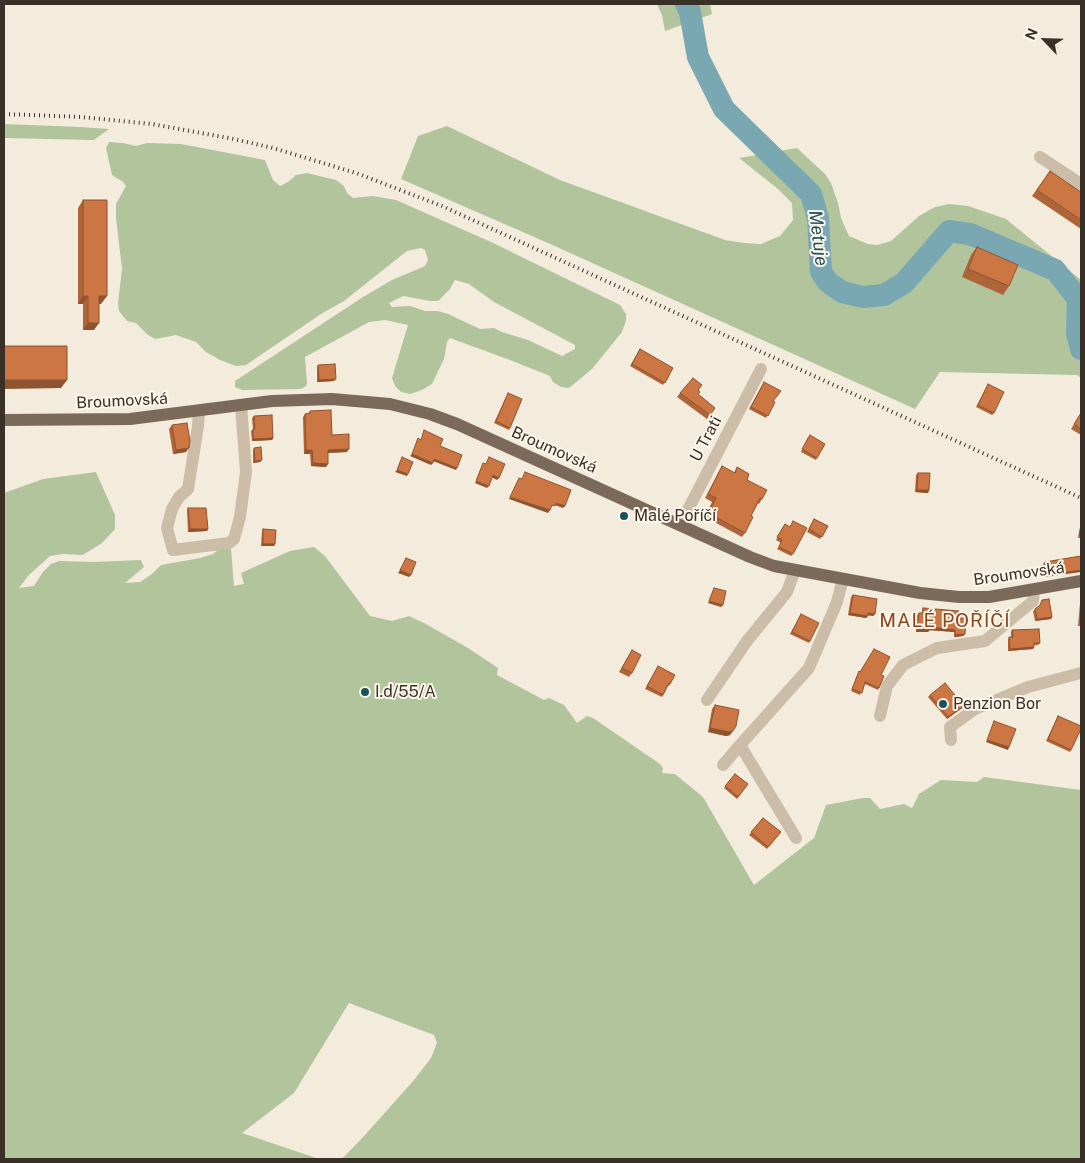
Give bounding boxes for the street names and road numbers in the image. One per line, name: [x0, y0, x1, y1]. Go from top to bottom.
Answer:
street label: Broumovská: [76, 389, 168, 413]
street label: U Trati: [686, 413, 726, 465]
street label: Broumovská: [508, 423, 600, 477]
street label: Broumovská: [972, 558, 1066, 590]

